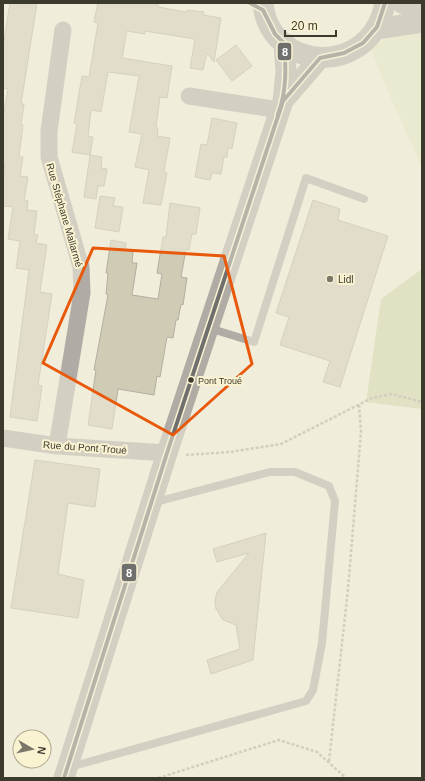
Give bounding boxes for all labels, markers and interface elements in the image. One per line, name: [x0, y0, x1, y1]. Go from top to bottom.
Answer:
scale bar: [285, 12, 336, 38]
text: 20 m: [291, 19, 318, 33]
line badge: 8: [277, 42, 292, 61]
text: 8: [282, 46, 288, 58]
street label: Rue Stéphane Mallarmé: [44, 162, 85, 269]
marker: Lidl: [325, 274, 335, 284]
place label: Lidl: [338, 274, 354, 285]
marker: Pont Troué: [186, 375, 196, 385]
place label: Pont Troué: [198, 376, 242, 386]
street label: Rue du Pont Troué: [43, 439, 128, 456]
line badge: 8: [121, 563, 137, 582]
text: 8: [126, 567, 132, 579]
north arrow: [12, 729, 52, 769]
text: N: [35, 746, 48, 755]

